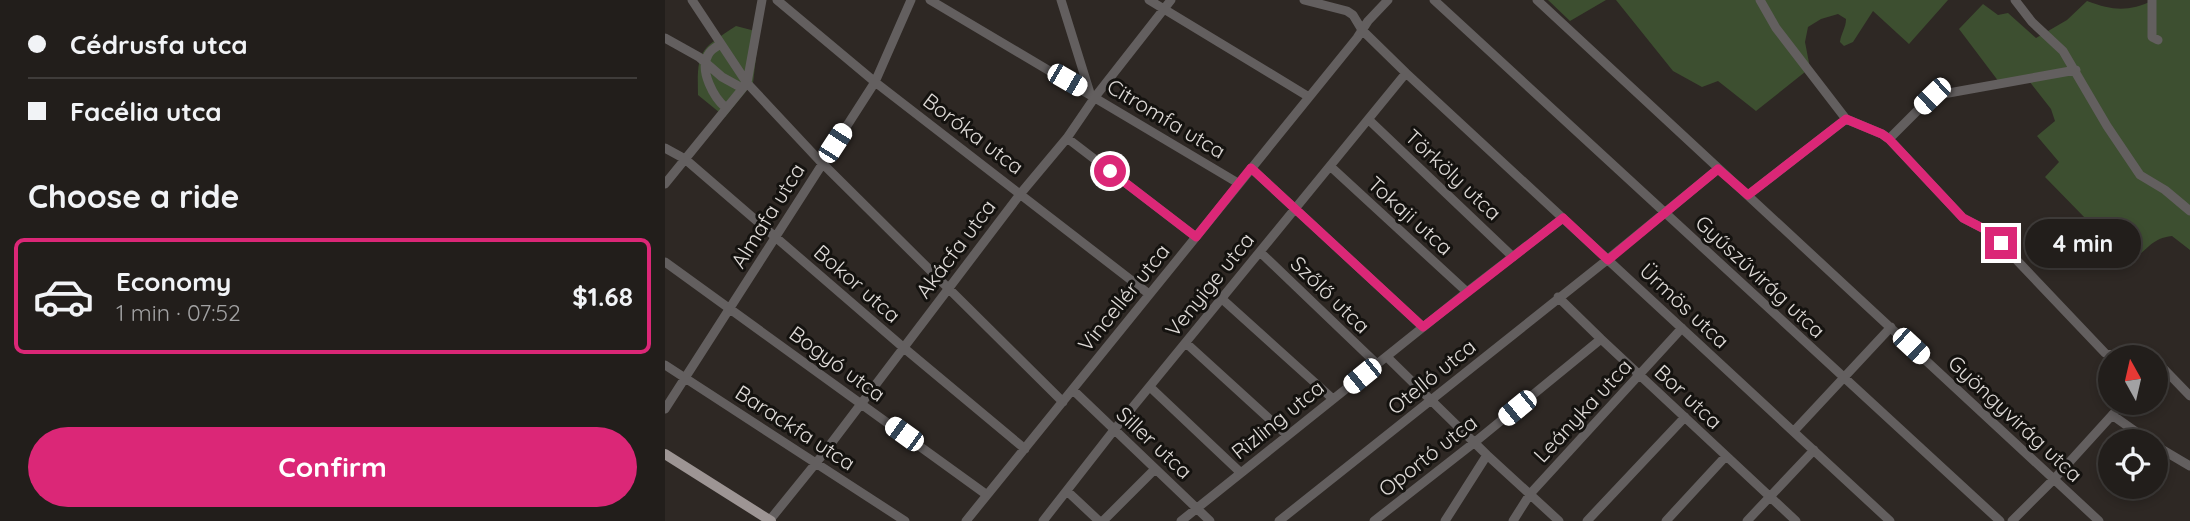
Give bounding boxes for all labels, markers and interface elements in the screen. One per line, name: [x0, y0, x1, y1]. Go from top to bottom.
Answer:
text: Cédrusfa utca: [70, 28, 248, 61]
car: [1044, 60, 1091, 100]
street label: Citromfa utca: [1103, 73, 1230, 164]
car: [1910, 74, 1955, 118]
street label: Boróka utca: [918, 87, 1029, 179]
text: Facélia utca: [70, 95, 222, 128]
car: [815, 120, 856, 166]
street label: Törköly utca: [1400, 123, 1507, 225]
route start: [1094, 155, 1126, 187]
street label: Almafa utca: [725, 158, 810, 273]
street label: Tokaji utca: [1363, 170, 1458, 260]
text: Choose a ride: [28, 176, 240, 216]
street label: Akácfa utca: [910, 194, 1001, 303]
street label: Gyűszűvirág utca: [1690, 210, 1831, 343]
callout: 4 min: [2025, 218, 2141, 268]
street label: Venyige utca: [1159, 227, 1259, 342]
route end: [1985, 227, 2017, 259]
text: 4 min: [2053, 229, 2113, 258]
street label: Vincellér utca: [1072, 238, 1175, 356]
street label: Bokor utca: [809, 239, 906, 328]
street label: Szőlő utca: [1286, 250, 1376, 338]
street label: Ürmös utca: [1634, 257, 1735, 353]
icon: car: [32, 265, 95, 328]
text: Economy: [116, 265, 231, 298]
text: $1.68: [572, 280, 633, 313]
text: 1 min · 07:52: [116, 298, 241, 327]
street label: Bogyó utca: [784, 320, 891, 407]
car: [1889, 324, 1934, 368]
street label: Otelló utca: [1382, 333, 1481, 420]
north arrow: [2098, 345, 2168, 415]
map controls: [2098, 345, 2168, 499]
street label: Gyöngyvirág utca: [1943, 349, 2088, 487]
street label: Leányka utca: [1528, 353, 1637, 467]
car: [1340, 355, 1385, 397]
street label: Bor utca: [1650, 359, 1728, 434]
street label: Rizling utca: [1226, 374, 1329, 464]
street label: Barackfa utca: [731, 379, 860, 476]
car: [1495, 387, 1540, 429]
street label: Siller utca: [1111, 401, 1198, 484]
street label: Oportó utca: [1373, 409, 1482, 502]
car: [881, 413, 928, 455]
button: Confirm: [28, 427, 637, 507]
button: locate: [2098, 429, 2168, 499]

